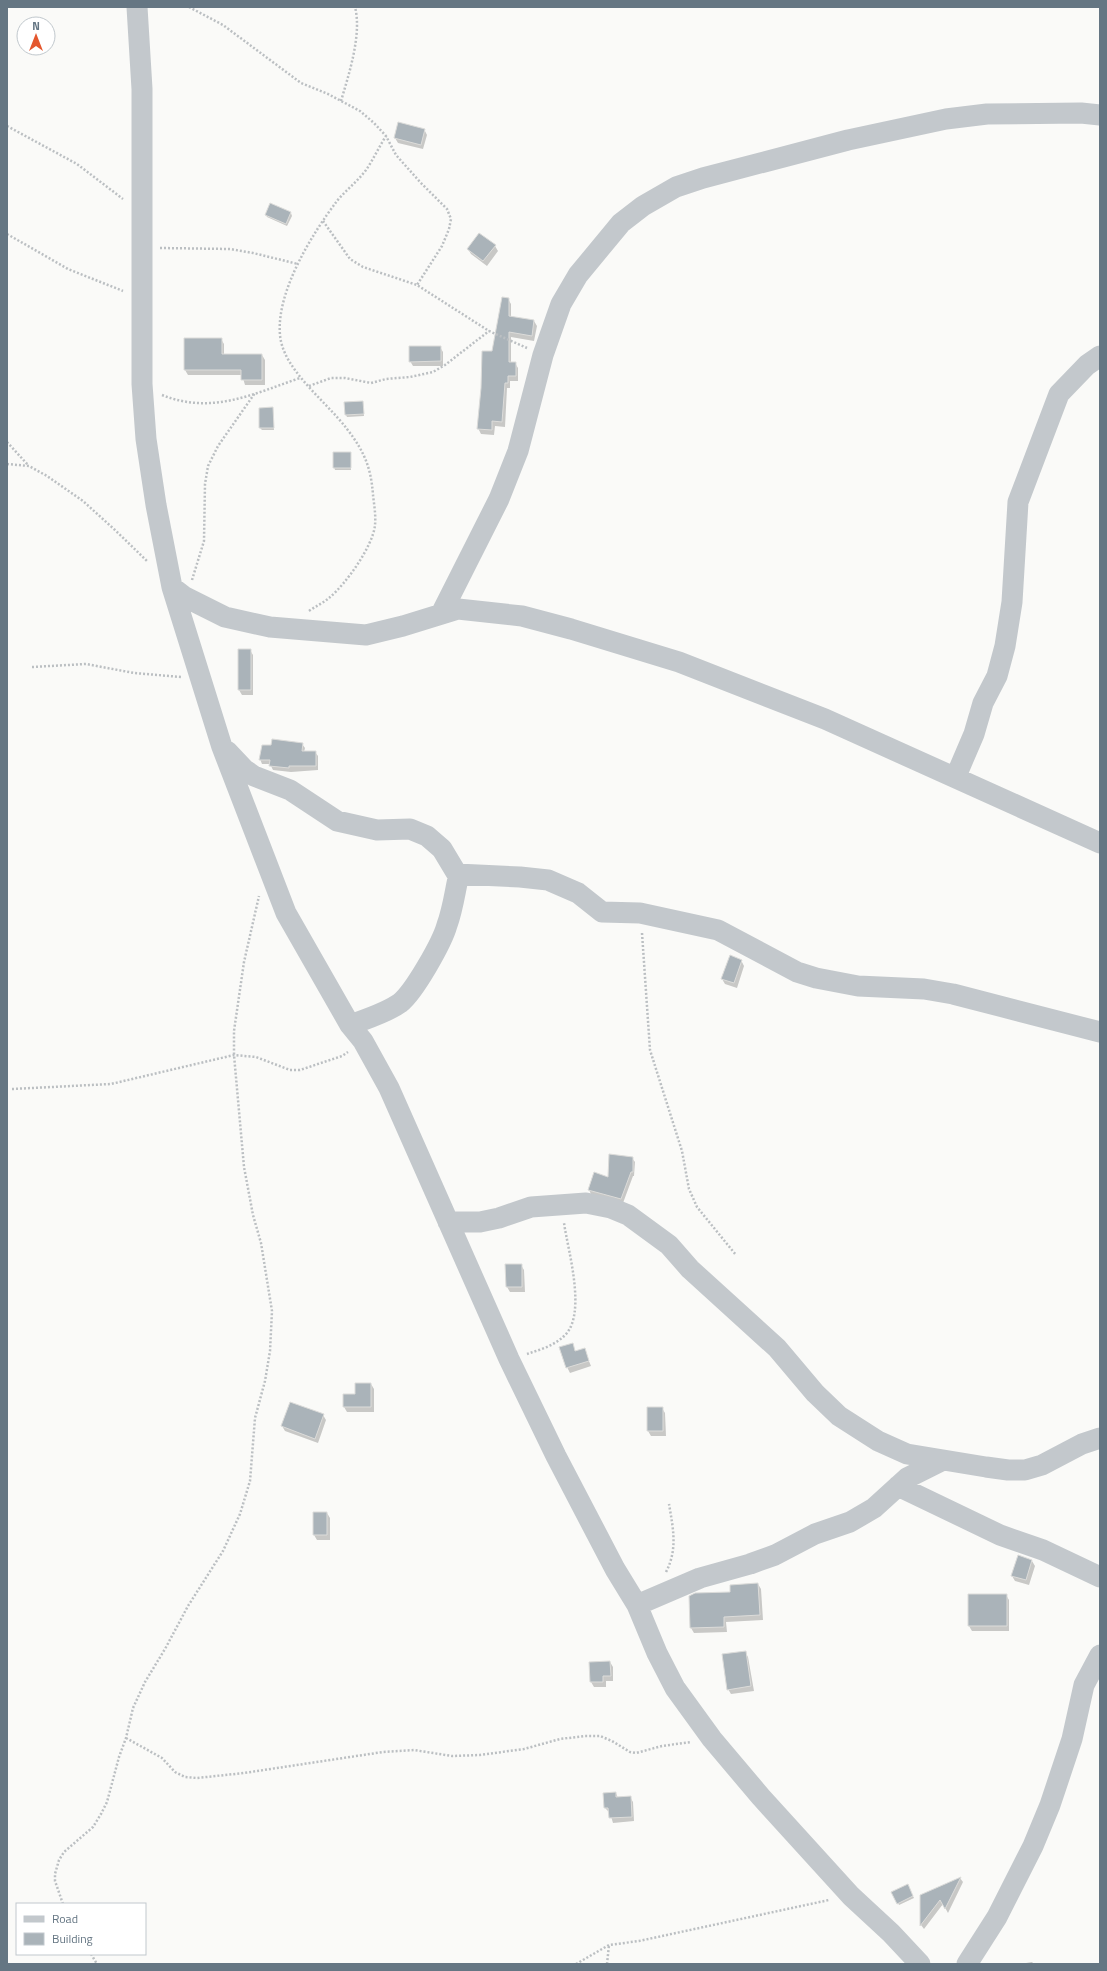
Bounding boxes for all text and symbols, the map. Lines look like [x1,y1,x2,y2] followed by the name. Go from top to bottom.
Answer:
[16,16,56,56] north arrow
[32,18,40,34] text: N
[16,1903,146,1955] legend
[52,1909,78,1928] text: Road
[52,1929,93,1948] text: Building

